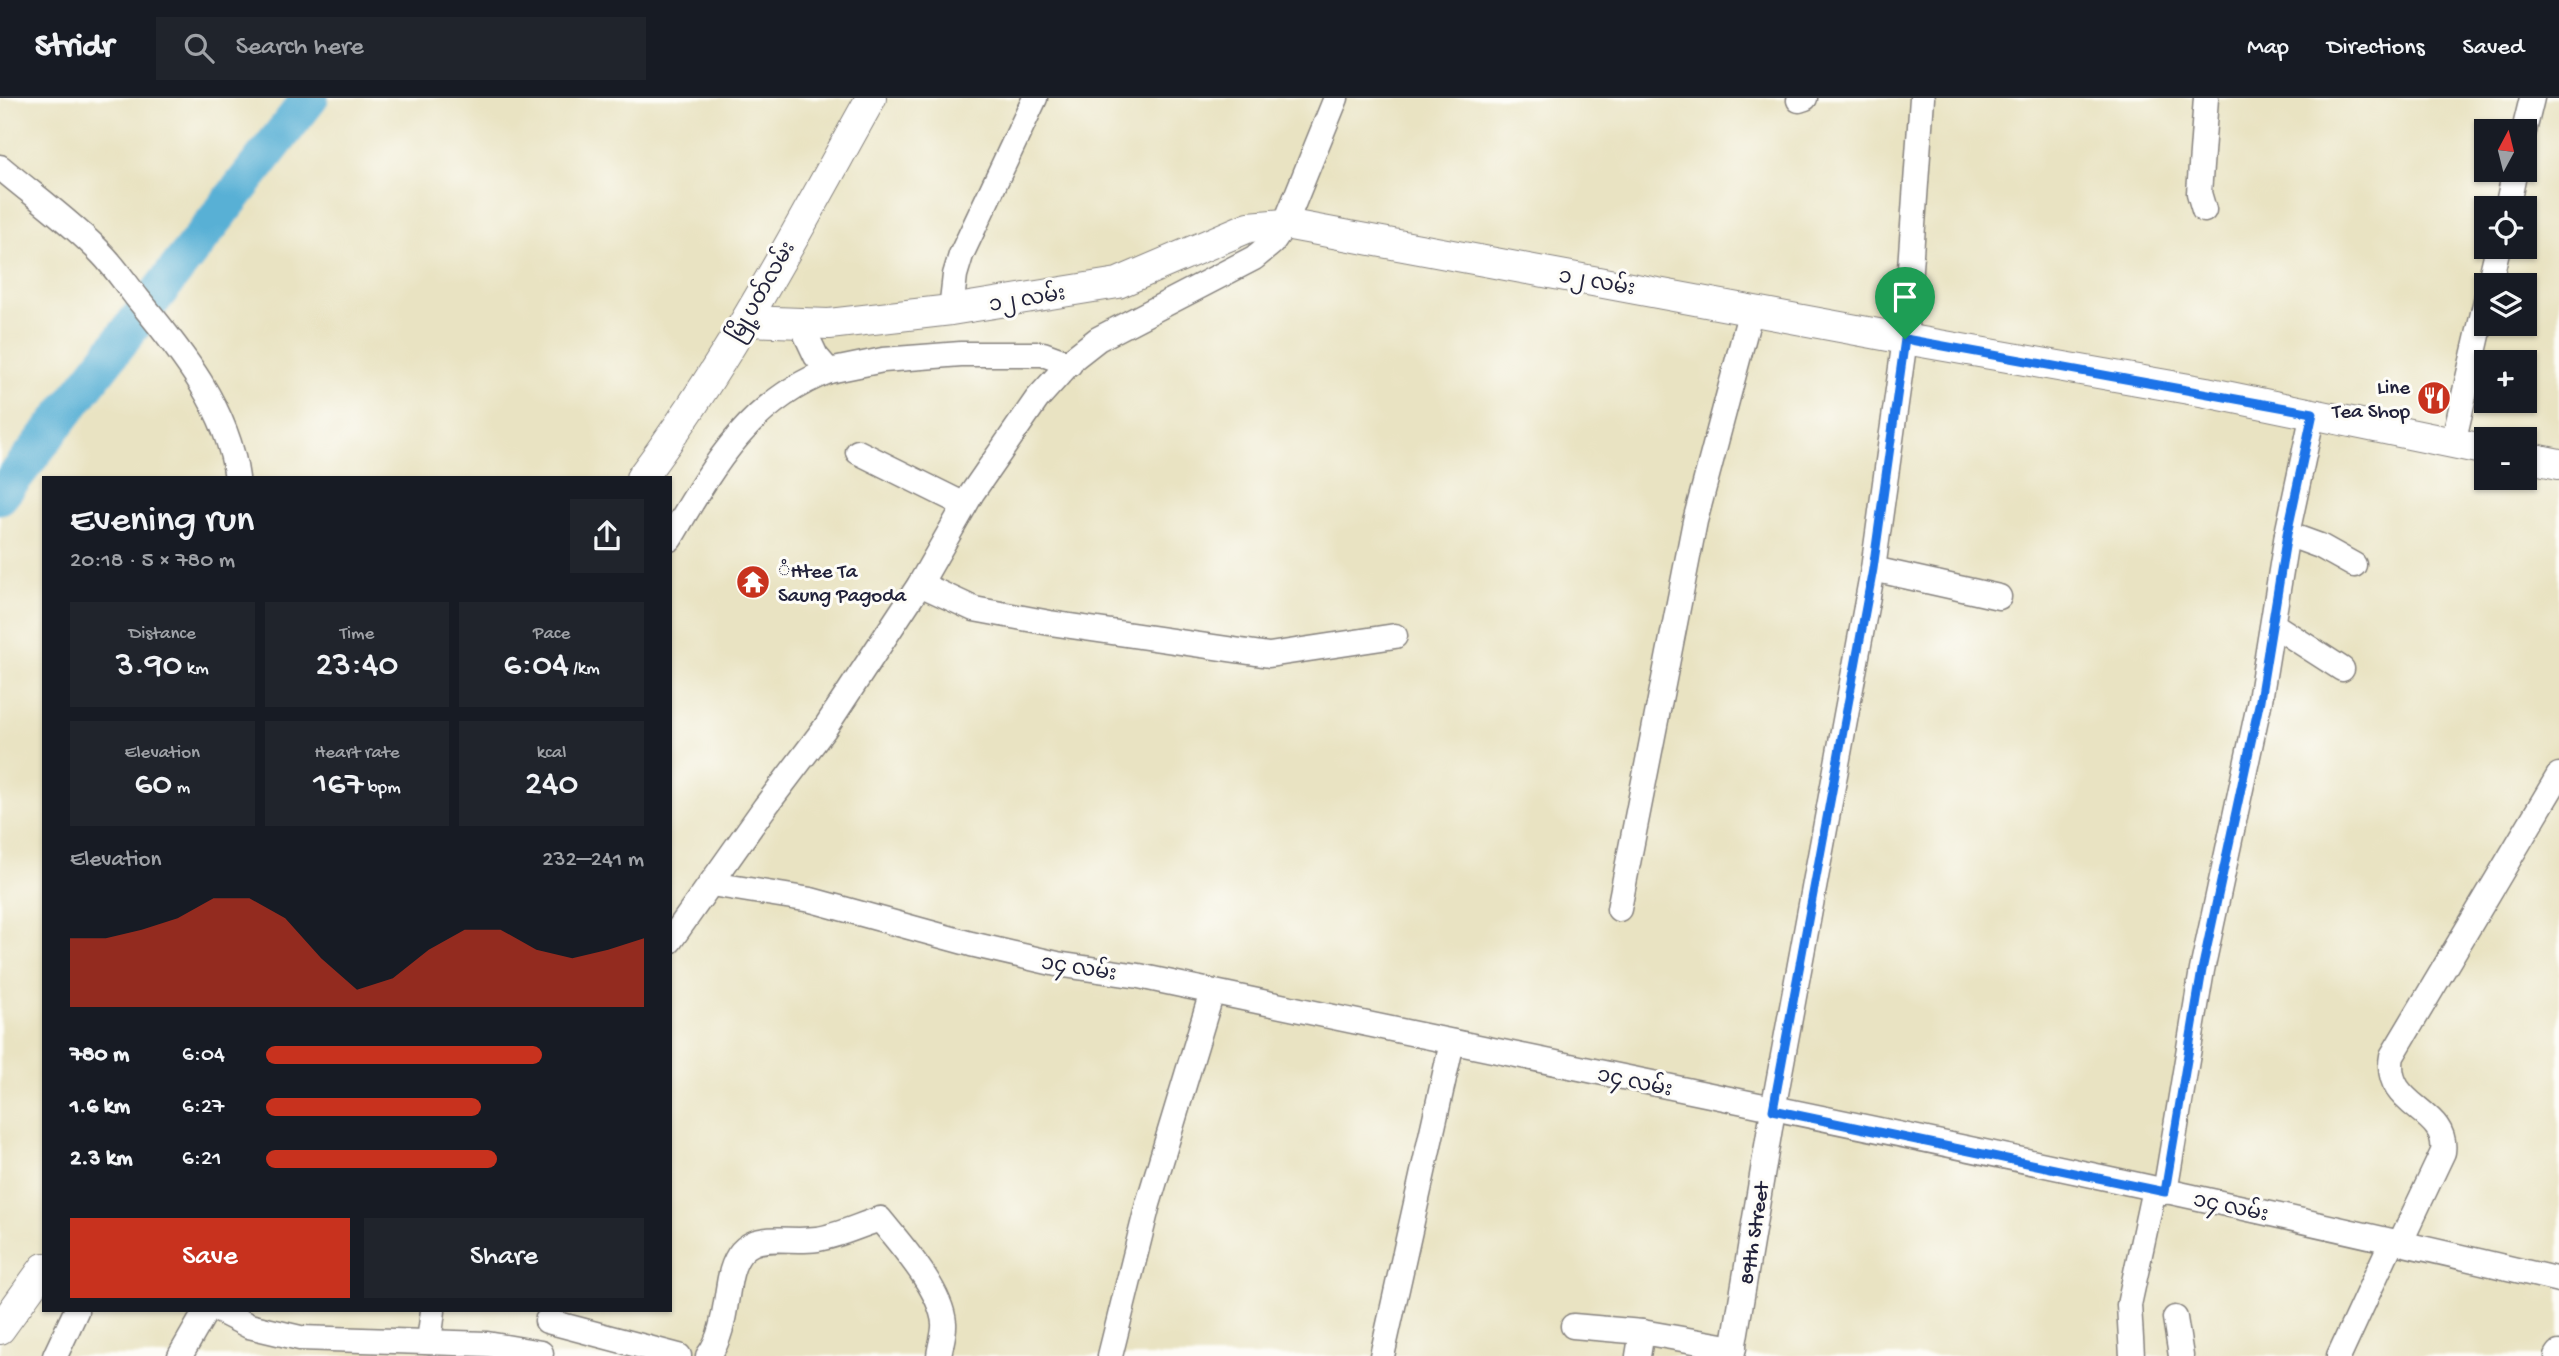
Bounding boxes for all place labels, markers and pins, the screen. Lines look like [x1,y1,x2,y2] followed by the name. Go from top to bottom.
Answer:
[1875,267,1935,339] pin
[2331,377,2411,426] place label: Line Tea Shop
[2415,379,2453,417] restaurant icon: Line Tea Shop
[778,559,908,610] place label: ံHtee Ta Saung Pagoda
[734,563,772,601] temple icon: ံHtee Ta Saung Pagoda

